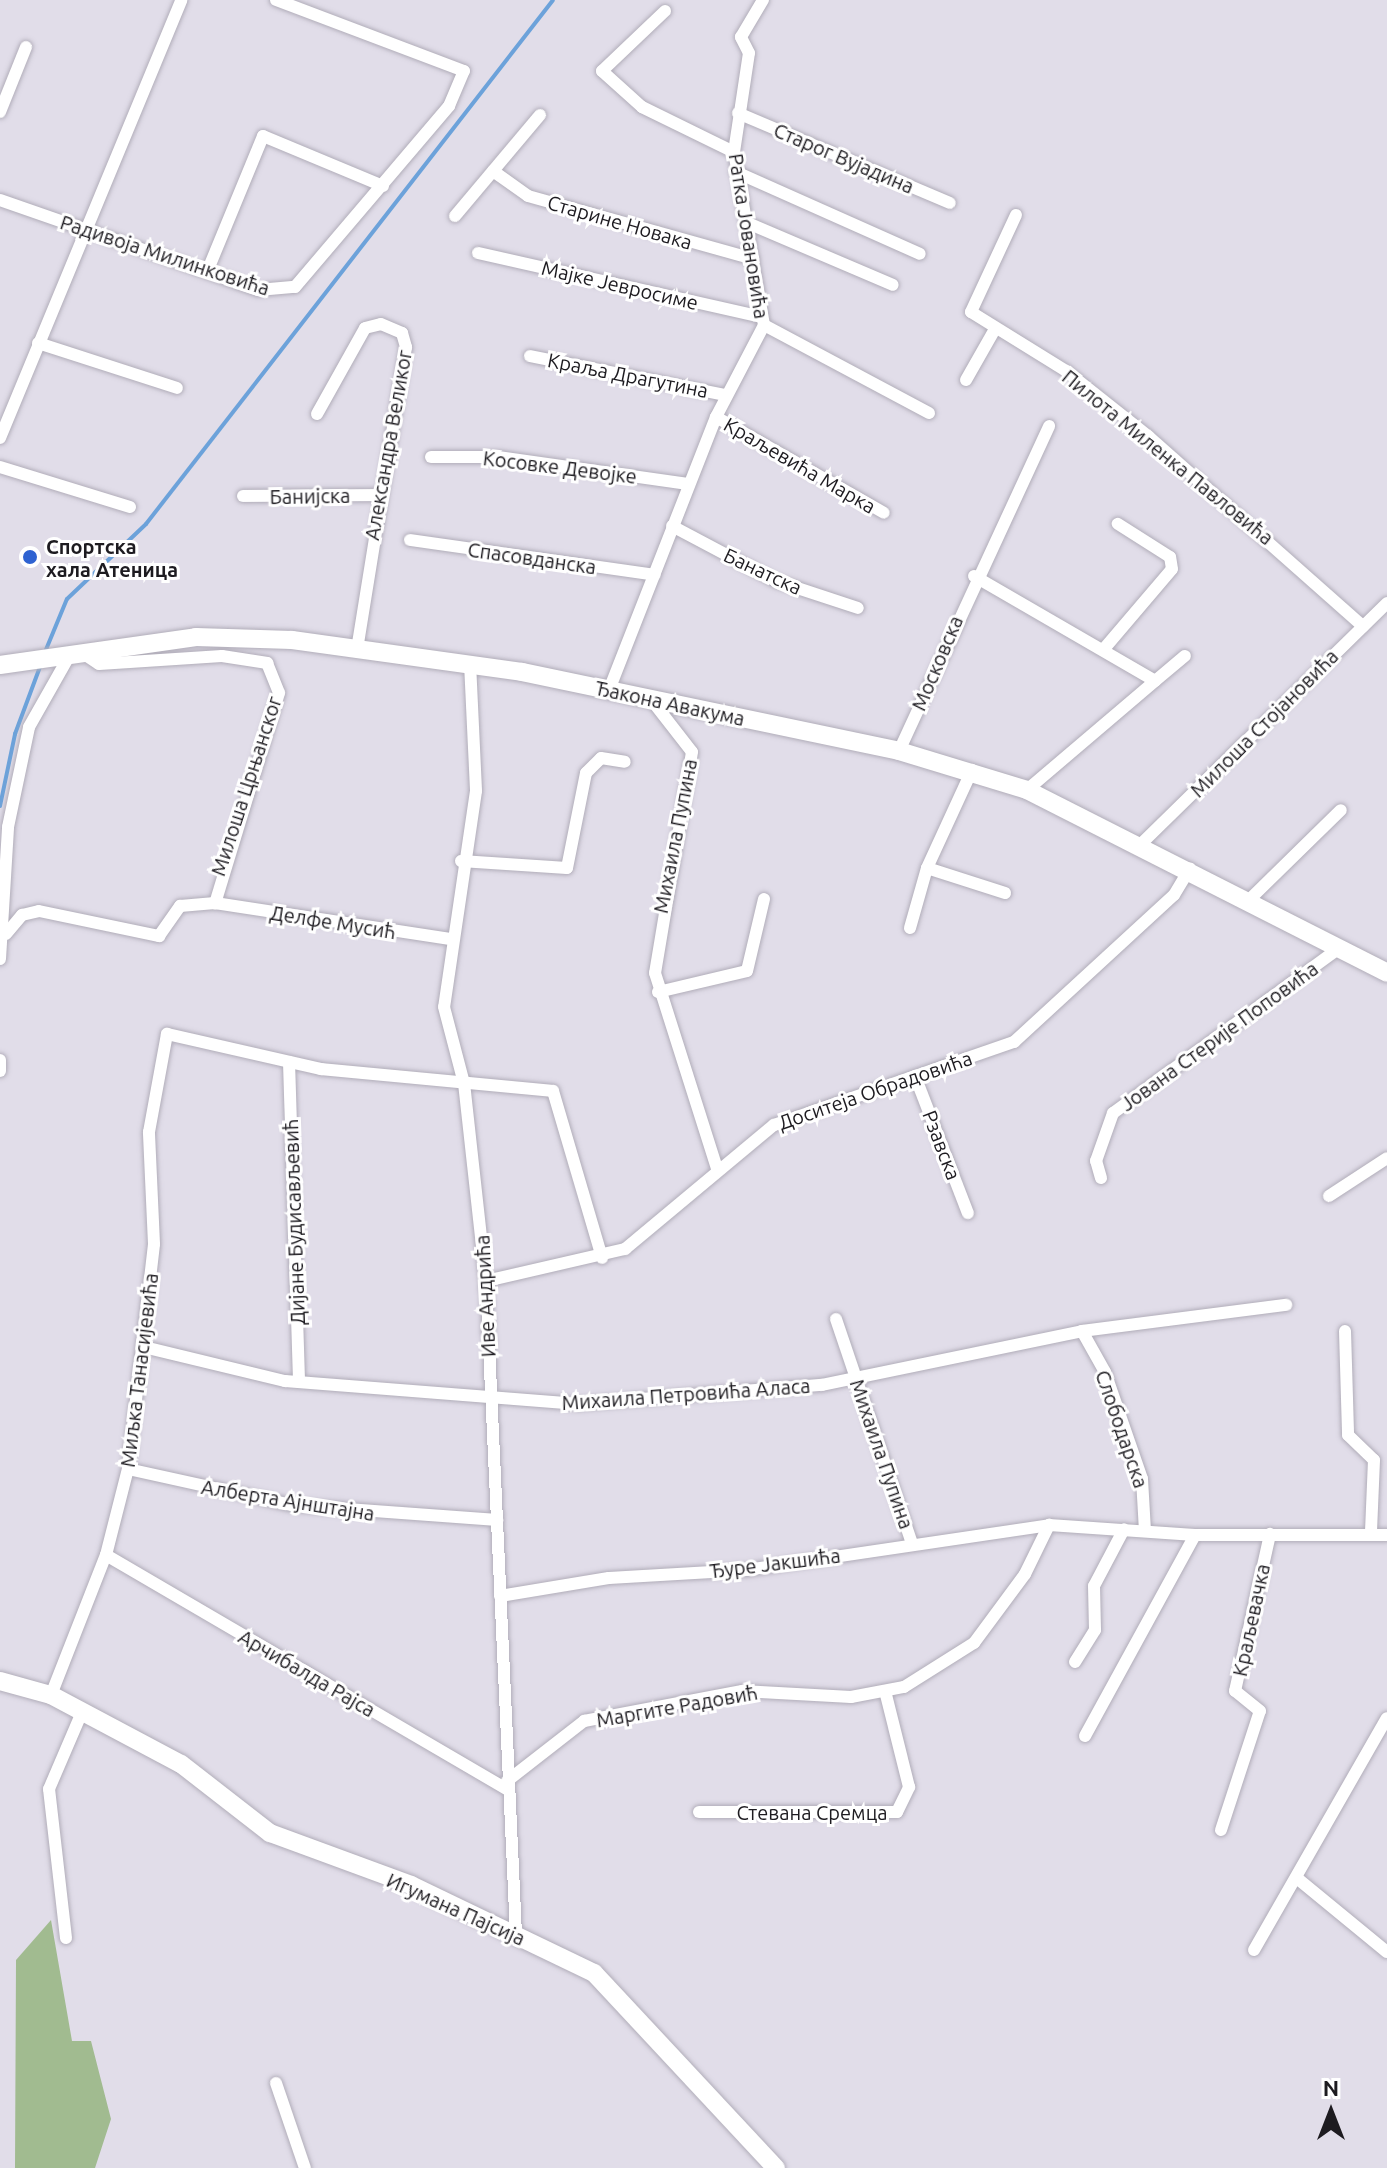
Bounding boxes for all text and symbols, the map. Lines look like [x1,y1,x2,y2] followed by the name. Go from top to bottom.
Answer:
[770,118,918,198] street label: Старог Вујадина
[724,152,774,320] street label: Ратка Јовановића
[545,190,695,254] street label: Старине Новака
[57,210,273,300] street label: Радивоја Милинковића
[539,255,701,315] street label: Мајке Јевросиме
[359,348,417,542] street label: Александра Великог
[546,348,710,402] street label: Краља Драгутина
[1058,364,1278,550] street label: Пилота Миленка Павловића
[720,412,880,518] street label: Краљевића Марка
[482,446,638,488] street label: Косовке Девојке
[269,483,351,509] street label: Банијска
[46,534,178,581] place label: Спортска хала Атеница
[466,537,598,579] street label: Спасовданска
[720,543,806,599] street label: Банатска
[21,548,39,566] marker: Спортска хала Атеница
[906,612,968,714] street label: Московска
[1185,644,1343,802] street label: Милоша Стојановића
[593,675,747,731] street label: Ђакона Авакума
[206,693,286,879] street label: Милоша Црњанског
[648,757,702,915] street label: Михаила Пупина
[268,900,398,944] street label: Делфе Мусић
[1115,956,1323,1116] street label: Јована Стерије Поповића
[775,1046,975,1134] street label: Доситеја Обрадовића
[918,1107,966,1183] street label: Рзавска
[278,1118,310,1326] street label: Дијане Будисављевић
[470,1234,500,1358] street label: Иве Андрића
[115,1271,163,1469] street label: Миљка Танасијевића
[1091,1367,1153,1491] street label: Слободарска
[561,1373,811,1415] street label: Михаила Петровића Аласа
[845,1376,919,1532] street label: Михаила Пупина
[200,1474,376,1526] street label: Алберта Ајнштајна
[708,1543,842,1583] street label: Ђуре Јакшића
[1227,1561,1275,1679] street label: Краљевачка
[234,1624,380,1722] street label: Арчибалда Рајса
[594,1680,760,1732] street label: Маргите Радовић
[736,1800,888,1824] street label: Стевана Сремца
[383,1868,529,1950] street label: Игумана Пајсија
[1291,2072,1371,2152] north arrow
[1323,2075,1339,2100] text: N

